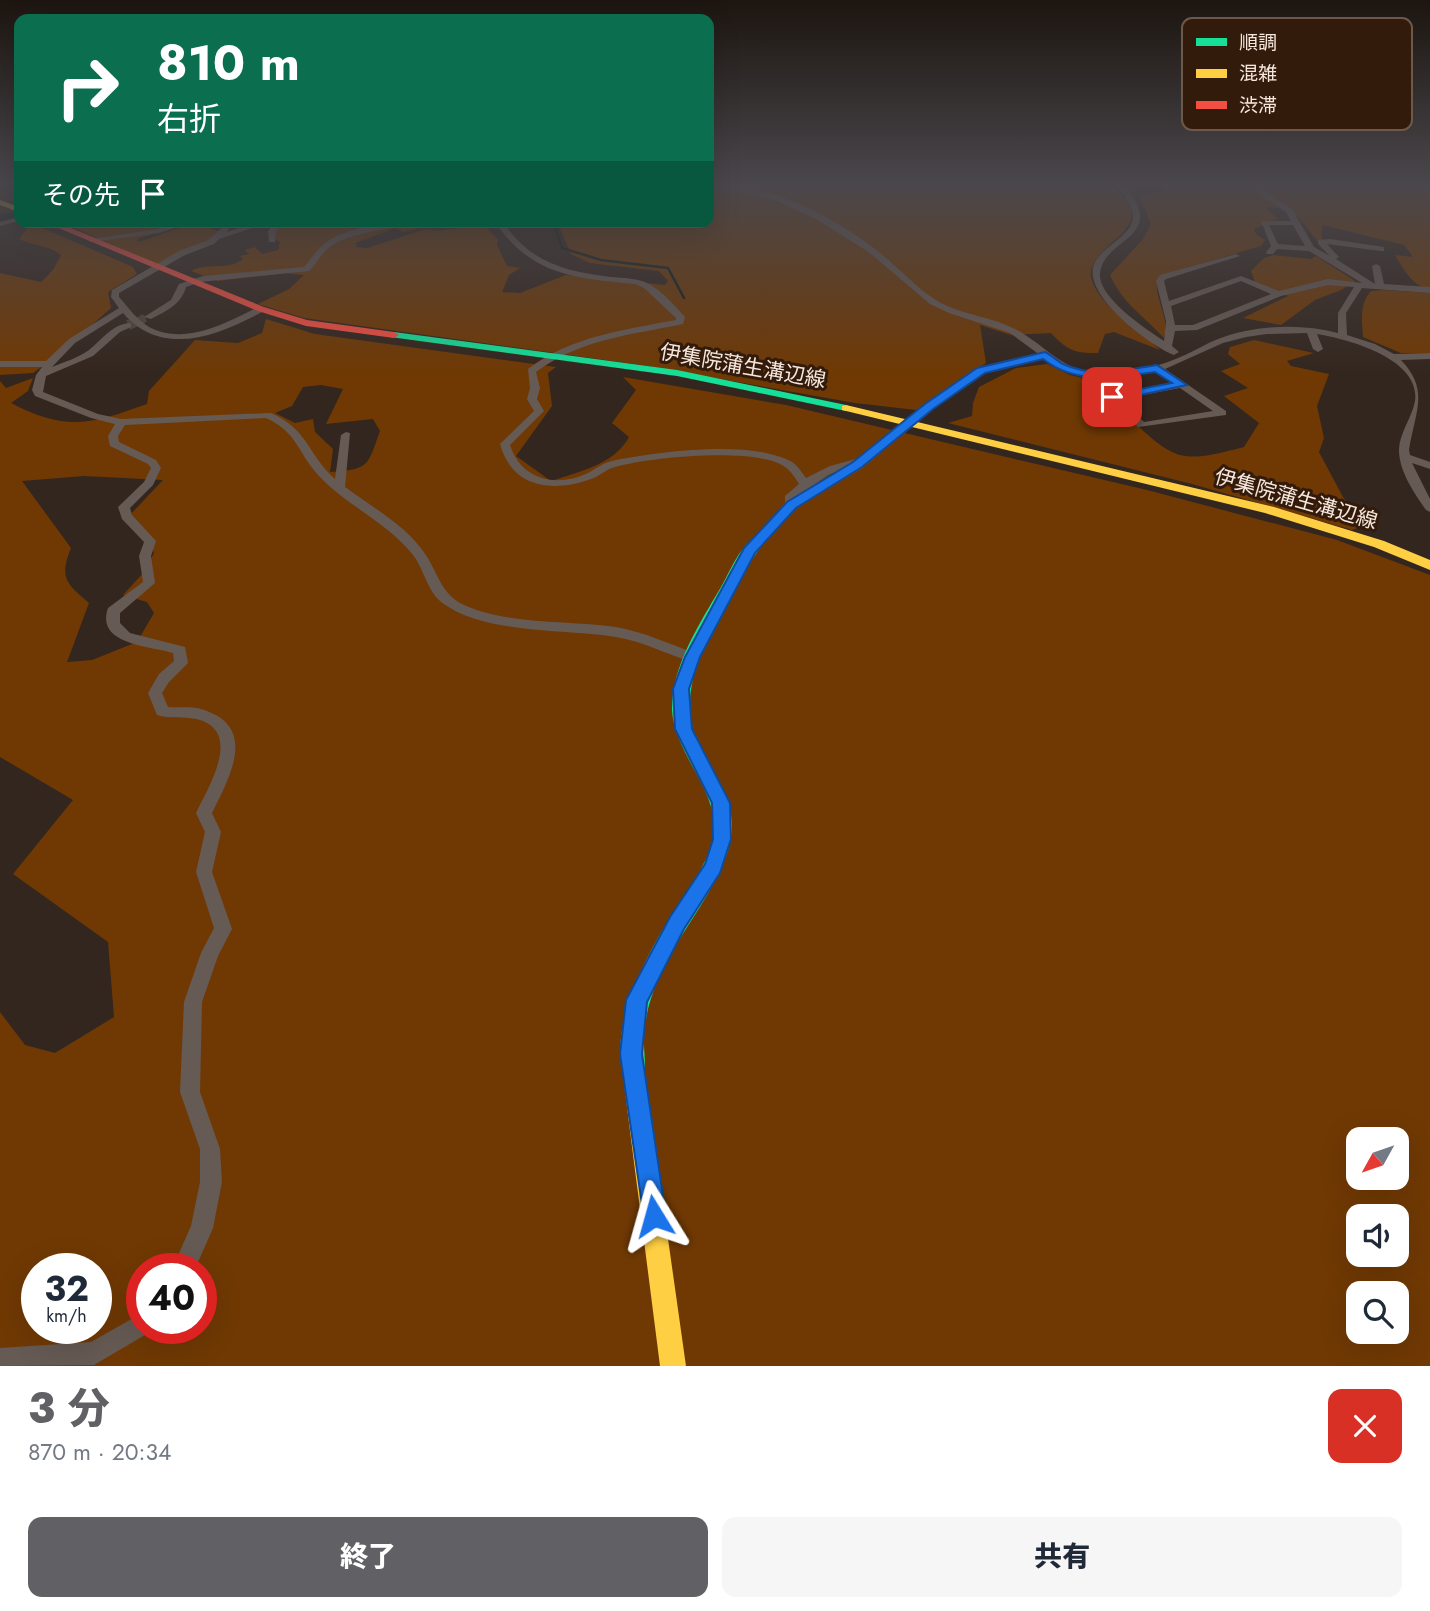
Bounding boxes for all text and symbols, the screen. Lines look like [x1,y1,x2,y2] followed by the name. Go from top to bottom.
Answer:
[1182,18,1412,130] legend
[157,28,300,98] text: 810 m
[1239,29,1277,56] text: 順調
[42,42,133,133] icon: right
[1239,60,1277,87] text: 混雑
[1239,92,1277,119] text: 渋滞
[157,96,221,142] text: 右折
[134,175,172,213] icon: arrive
[42,176,120,214] text: その先
[658,337,828,395] street label: 伊集院蒲生溝辺線
[1082,367,1142,427] pin
[1093,378,1131,416] icon: arrive
[1211,461,1381,537] street label: 伊集院蒲生溝辺線
[1346,1127,1409,1190] north arrow
[1346,1127,1409,1344] map controls
[617,1179,691,1253] position arrow
[1346,1204,1409,1267] button: sound
[126,1253,217,1344] speed limit sign: 40
[44,1264,89,1314] text: 32
[1346,1281,1409,1344] button: search
[46,1303,87,1329] text: km/h
[28,1378,110,1439] text: 3 分
[1328,1389,1402,1463] button: close
[28,1435,171,1469] text: 870 m · 20:34
[28,1517,708,1597] button: 終了
[722,1517,1402,1597] button: 共有

